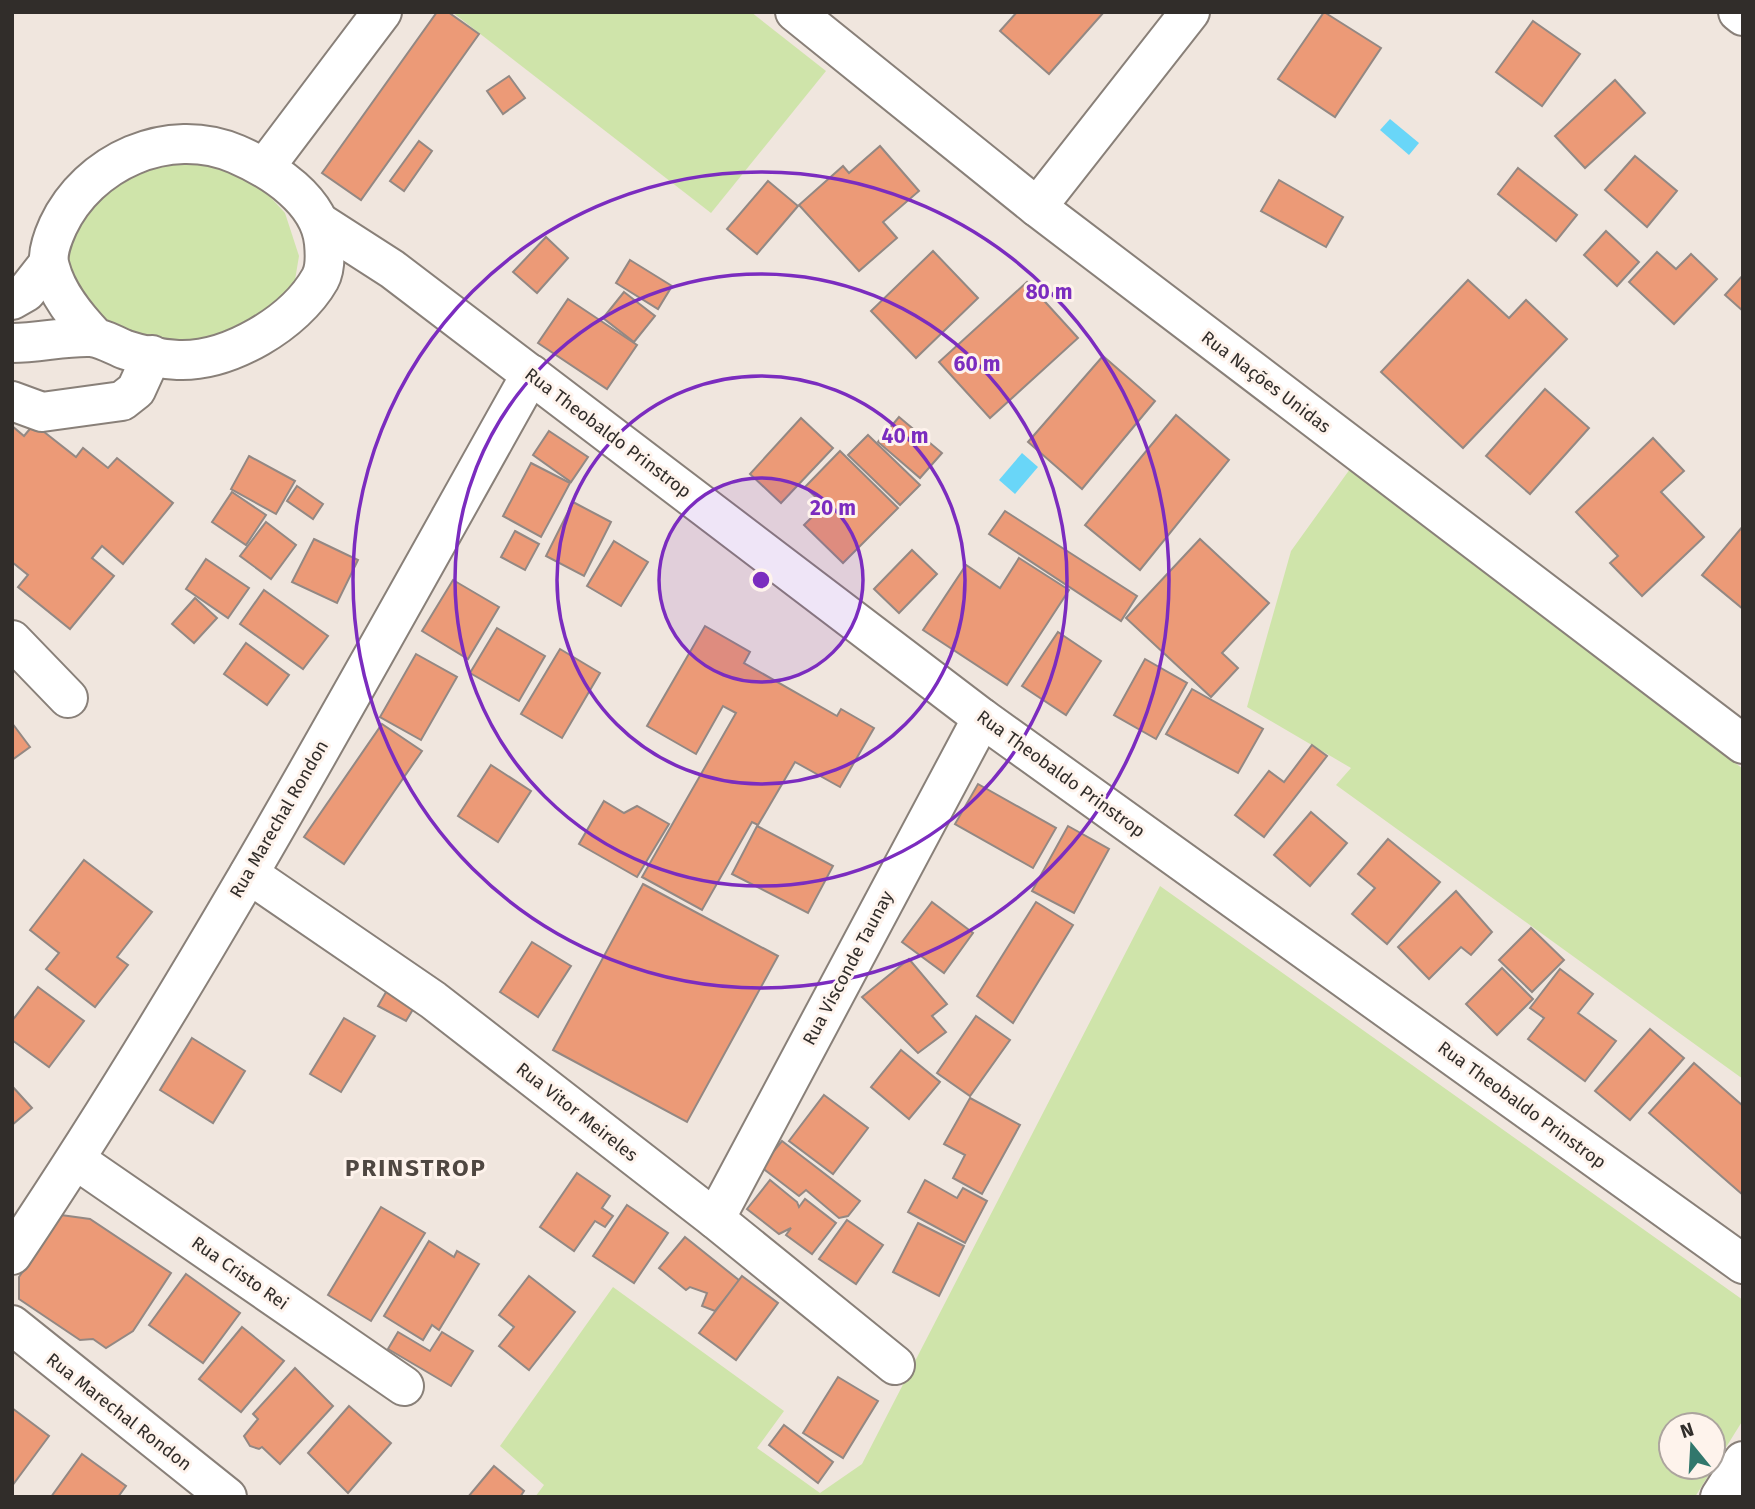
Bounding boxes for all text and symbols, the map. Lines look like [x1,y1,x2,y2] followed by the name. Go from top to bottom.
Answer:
[1025,279,1073,305] text: 80 m
[1197,326,1335,438] street label: Rua Nações Unidas
[954,351,1000,377] text: 60 m
[520,363,696,503] street label: Rua Theobaldo Prinstrop
[882,423,928,449] text: 40 m
[810,495,856,521] text: 20 m
[749,568,773,592] centre of rings
[973,706,1149,842] street label: Rua Theobaldo Prinstrop
[225,736,333,902] street label: Rua Marechal Rondon
[798,887,898,1049] street label: Rua Visconde Taunay
[1434,1037,1610,1173] street label: Rua Theobaldo Prinstrop
[512,1058,642,1166] street label: Rua Vitor Meireles
[345,1154,487,1182] district label: PRINSTROP
[187,1232,293,1314] street label: Rua Cristo Rei
[42,1348,196,1476] street label: Rua Marechal Rondon
[1657,1411,1727,1481] north arrow
[1677,1417,1696,1443] text: N

